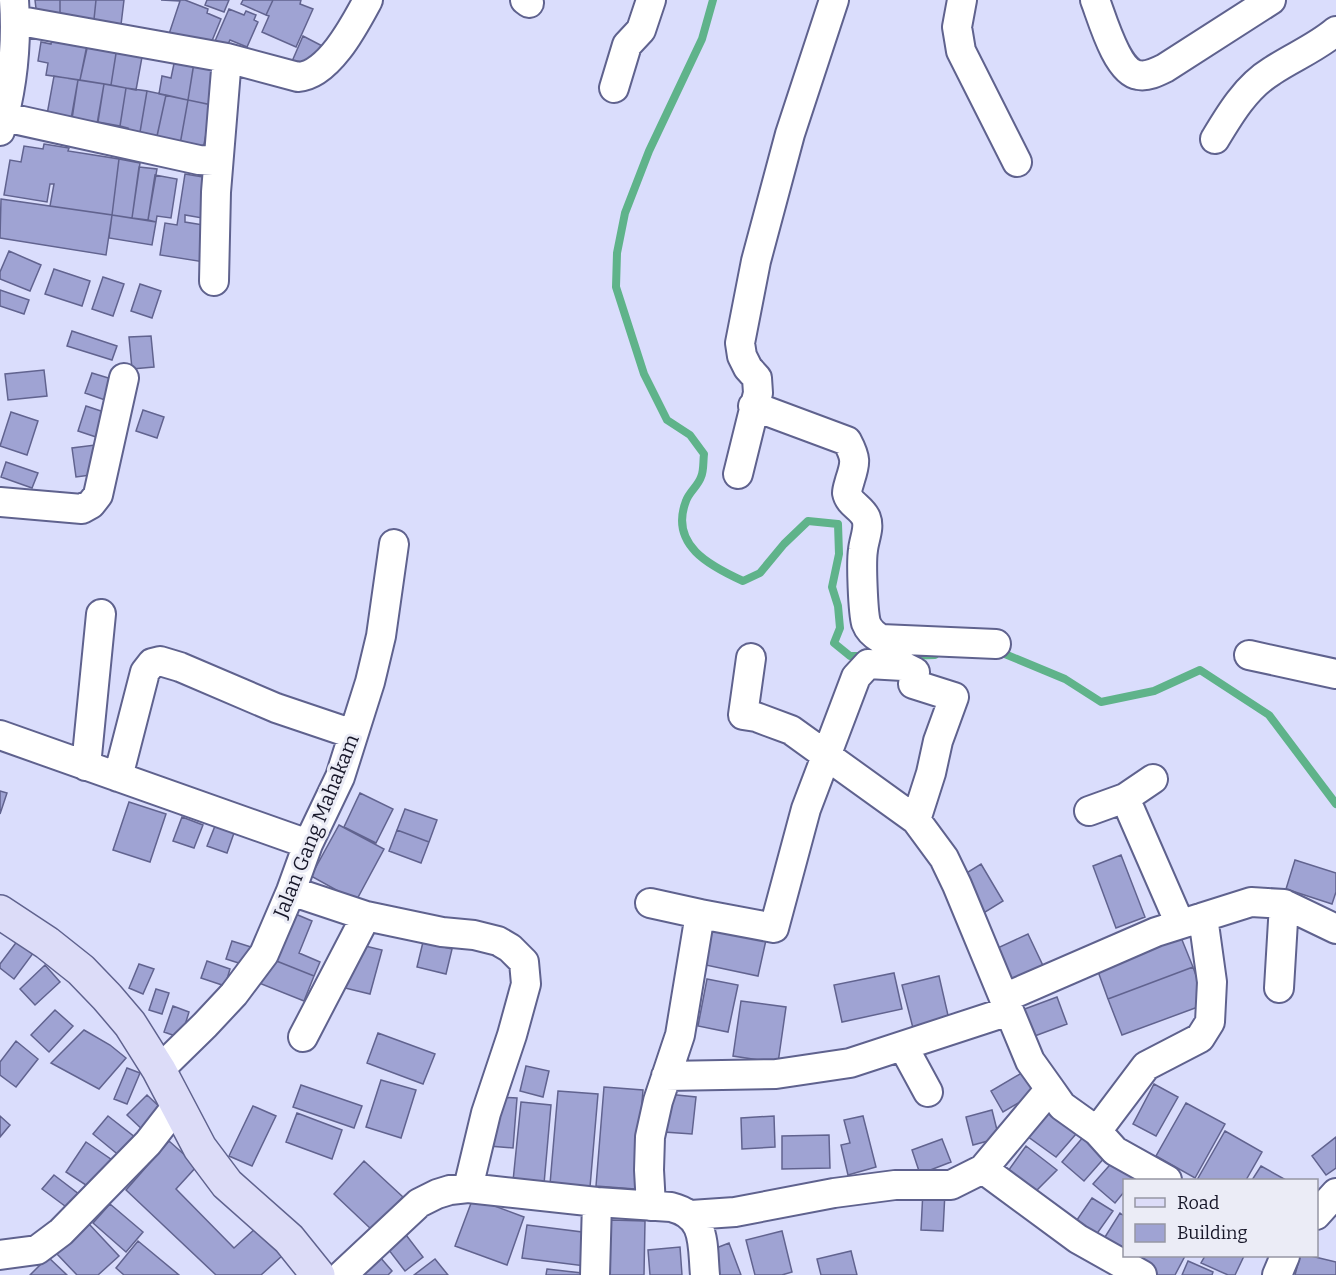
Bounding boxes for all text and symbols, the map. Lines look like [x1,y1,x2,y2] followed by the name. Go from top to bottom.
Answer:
[268,731,364,922] street label: Jalan Gang Mahakam
[1123,1179,1318,1257] legend
[1177,1192,1220,1214] text: Road
[1177,1222,1248,1244] text: Building

